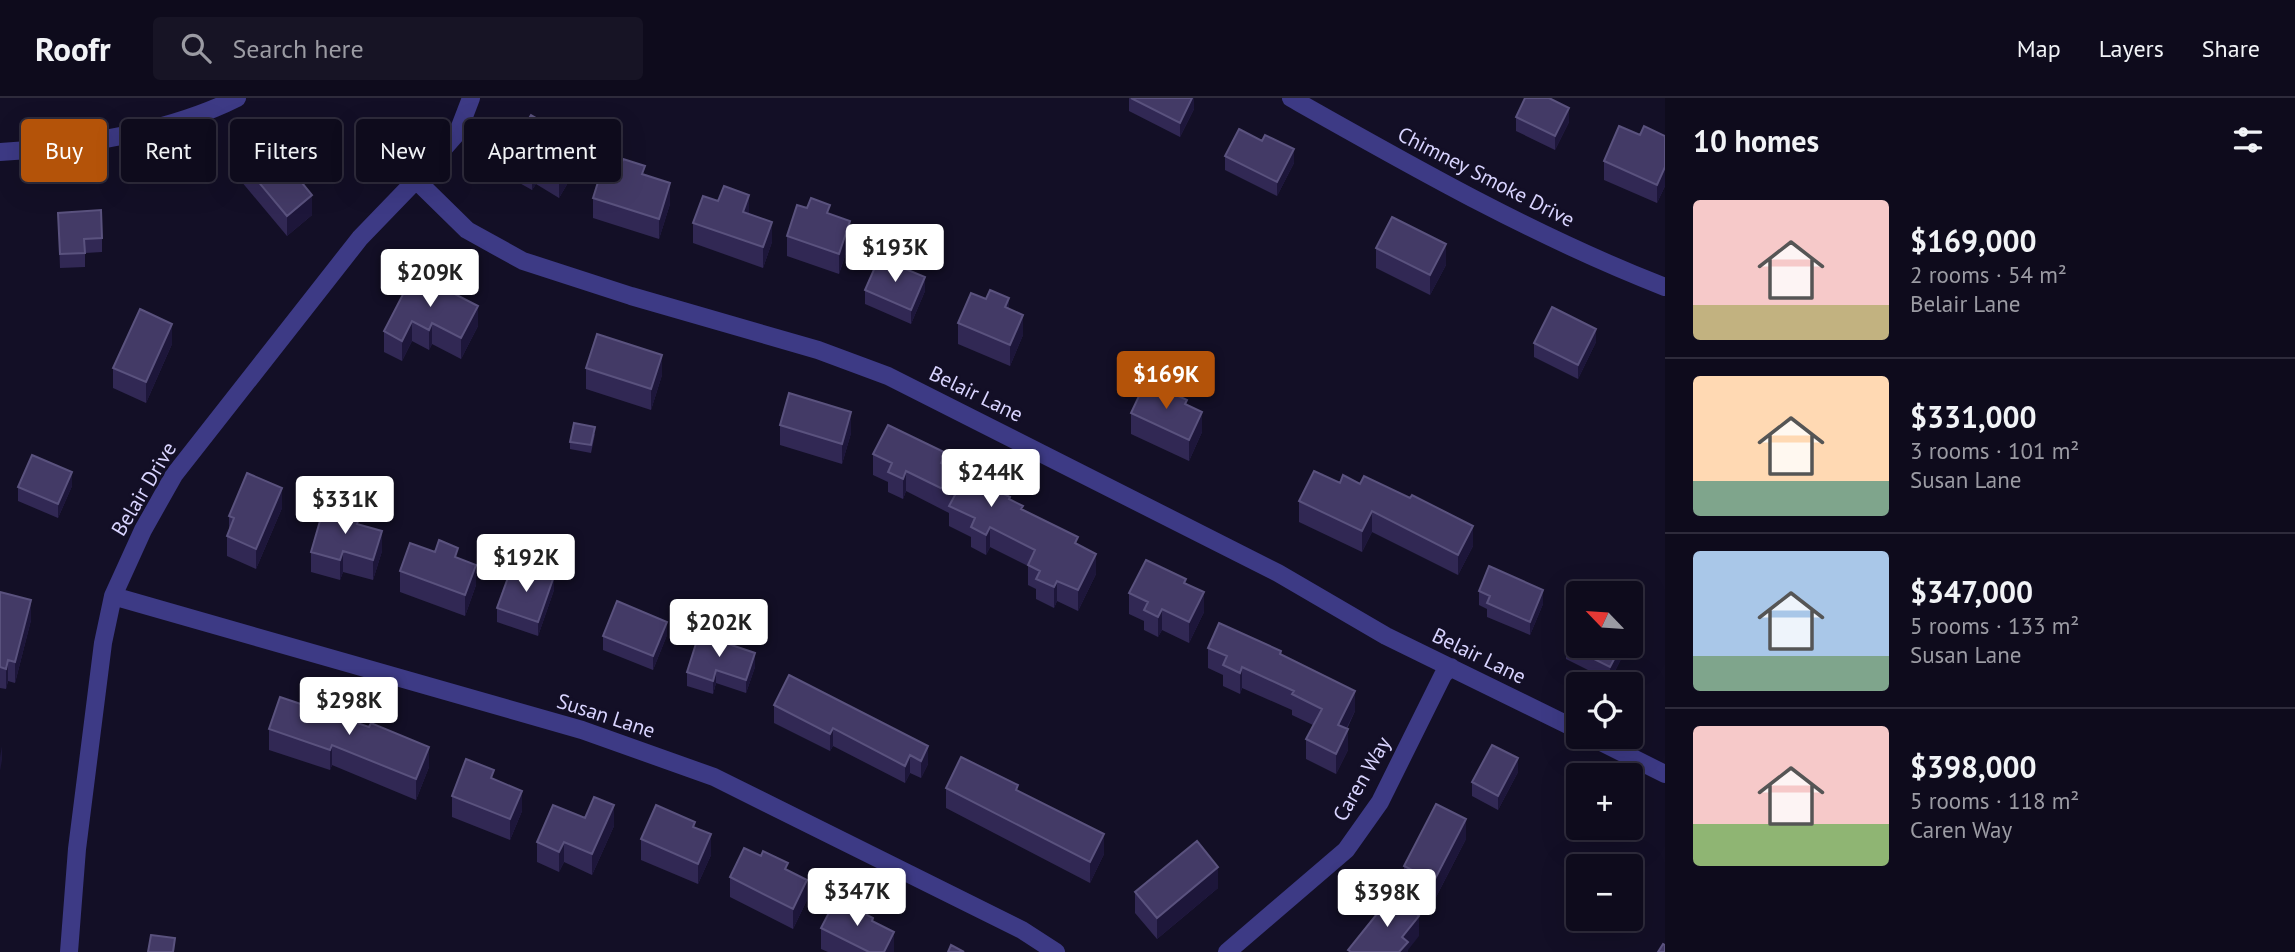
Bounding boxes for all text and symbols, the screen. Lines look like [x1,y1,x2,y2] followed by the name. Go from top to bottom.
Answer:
[153,17,643,80] search box
[35,27,111,70] text: Roofr
[177,29,215,67] icon: search
[233,32,364,65] text: Search here
[2017,33,2061,64] text: Map
[2099,33,2164,64] text: Layers
[2202,33,2260,64] text: Share
[21,119,107,182] chip: Buy
[121,119,216,182] chip: Rent
[230,119,342,182] chip: Filters
[356,119,450,182] chip: New
[464,119,621,182] chip: Apartment
[1393,120,1579,233] street label: Chimney Smoke Drive
[1693,121,1819,160] text: 10 homes
[2229,121,2267,159] icon: filters
[1910,221,2037,260] text: $169,000
[846,225,944,284] pin: $193K
[1749,228,1833,312] icon: home
[862,232,928,261] text: $193K
[381,250,479,309] pin: $209K
[397,257,463,286] text: $209K
[1910,260,2067,289] text: 2 rooms · 54 m²
[1910,289,2020,318] text: Belair Lane
[1117,352,1215,411] pin: $169K
[925,359,1027,428] street label: Belair Lane
[1133,359,1199,388] text: $169K
[1910,397,2037,436] text: $331,000
[1749,404,1833,488] icon: home
[1910,436,2079,465] text: 3 rooms · 101 m²
[105,437,182,541] street label: Belair Drive
[942,450,1040,509] pin: $244K
[958,457,1024,486] text: $244K
[1910,465,2022,494] text: Susan Lane
[296,476,394,536] pin: $331K
[312,484,378,513] text: $331K
[477,534,575,594] pin: $192K
[493,542,559,571] text: $192K
[1910,572,2033,611] text: $347,000
[1749,579,1833,663] icon: home
[1566,581,1643,658] north arrow
[1566,581,1643,931] map controls
[670,600,768,659] pin: $202K
[686,607,752,636] text: $202K
[1910,611,2079,640] text: 5 rooms · 133 m²
[1428,621,1530,690] street label: Belair Lane
[1910,640,2022,669] text: Susan Lane
[1566,672,1643,749] button: locate
[300,678,398,737] pin: $298K
[316,685,382,714] text: $298K
[554,687,659,744] street label: Susan Lane
[1327,731,1397,826] street label: Caren Way
[1910,747,2037,786] text: $398,000
[1749,754,1833,838] icon: home
[1566,763,1643,840] button: +
[1910,786,2079,815] text: 5 rooms · 118 m²
[1910,815,2012,844] text: Caren Way
[1566,854,1643,931] button: −
[808,868,906,928] pin: $347K
[1338,870,1436,929] pin: $398K
[824,876,890,905] text: $347K
[1354,877,1420,906] text: $398K

